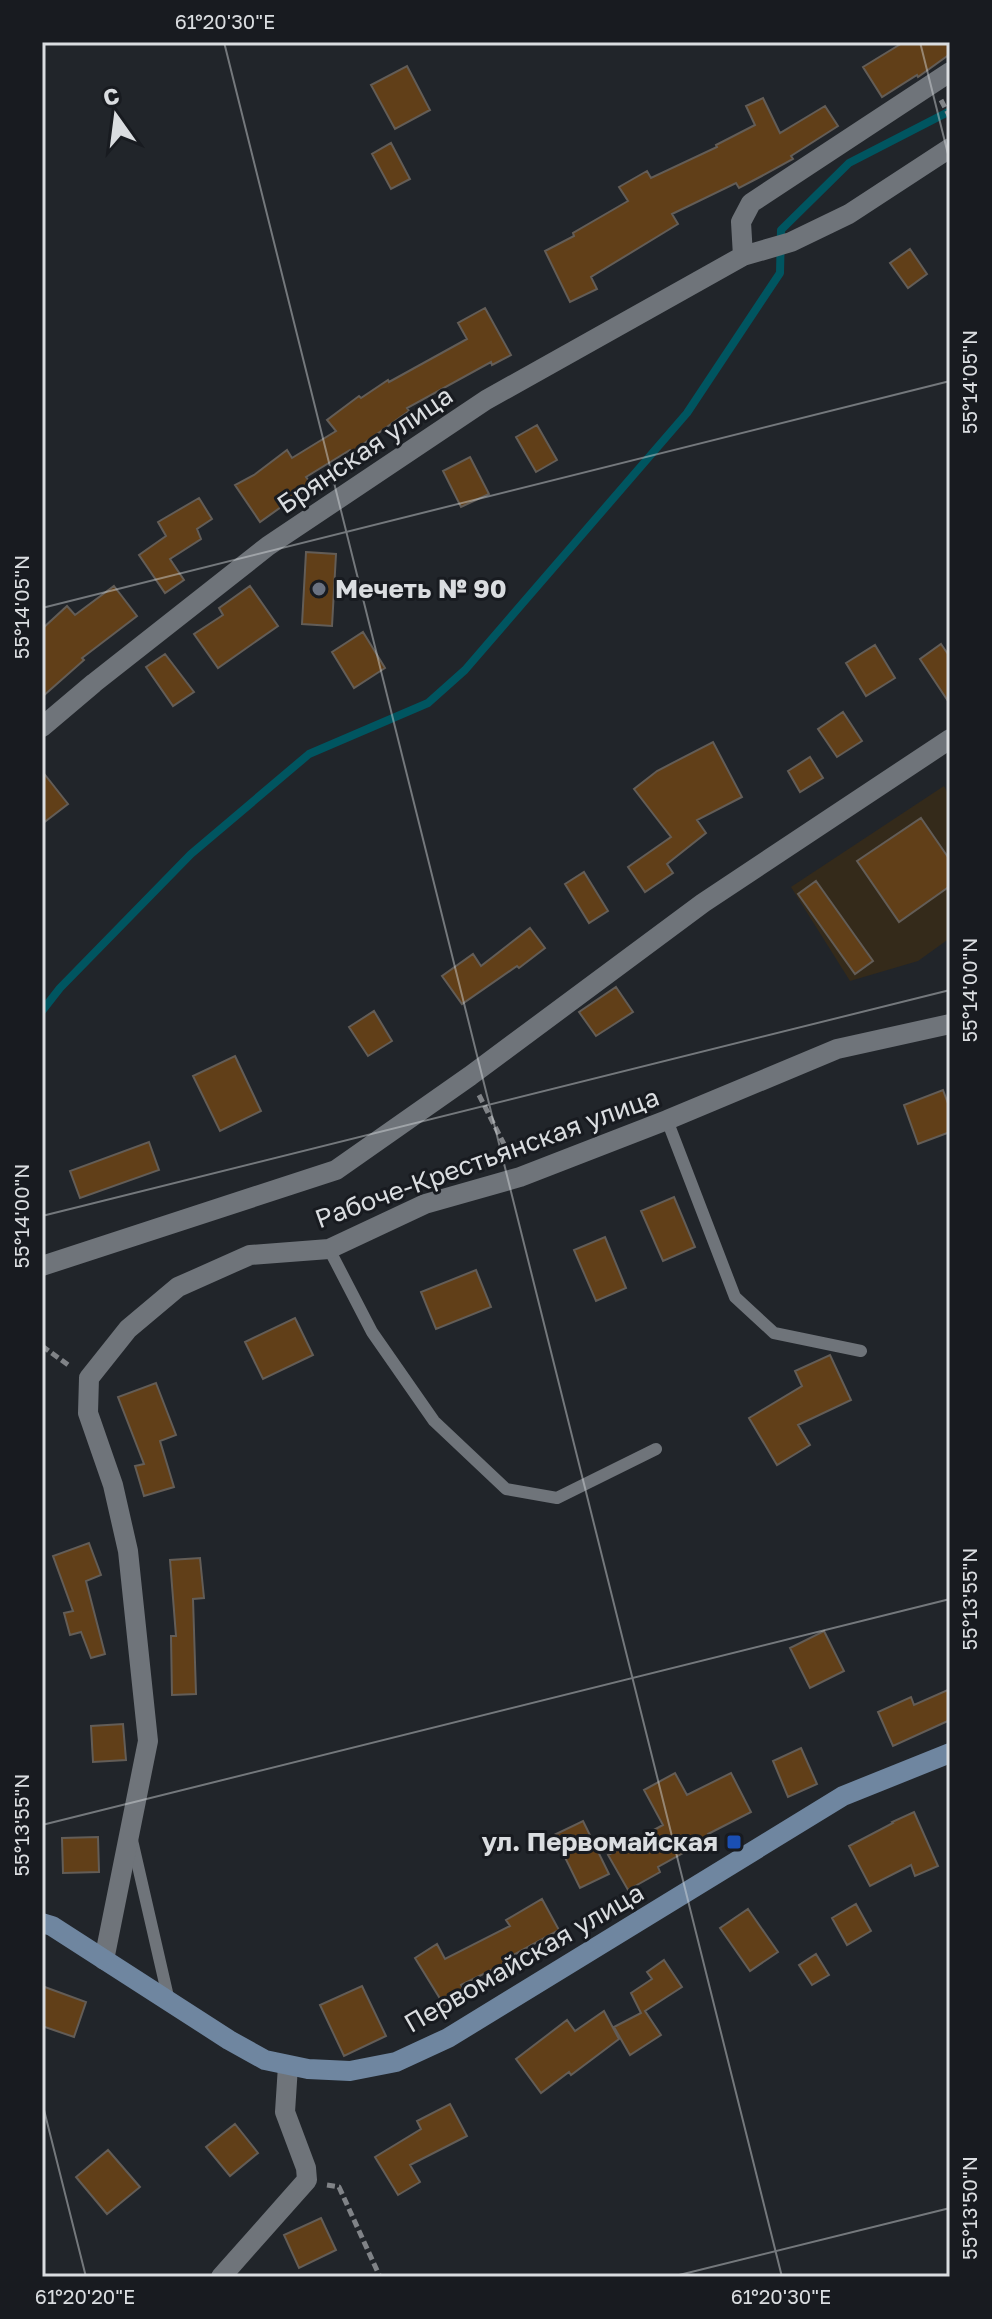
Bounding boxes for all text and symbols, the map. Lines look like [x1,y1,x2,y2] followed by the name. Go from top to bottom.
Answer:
[175,9,275,33] text: 61°20'30"E
[76,76,156,156] north arrow
[100,81,122,111] text: С
[957,330,981,434] text: 55°14'05"N
[271,379,458,520] street label: Брянская улица
[9,555,33,659] text: 55°14'05"N
[335,573,507,604] place label: Мечеть № 90
[310,580,328,598] marker: Мечеть № 90
[957,937,981,1043] text: 55°14'00"N
[311,1081,663,1234] street label: Рабоче-Крестьянская улица
[9,1163,33,1269] text: 55°14'00"N
[957,1548,981,1651] text: 55°13'55"N
[9,1774,33,1877] text: 55°13'55"N
[481,1826,718,1857] place label: ул. Первомайская
[725,1833,743,1851] marker: ул. Первомайская
[399,1876,649,2039] street label: Первомайская улица
[957,2156,981,2260] text: 55°13'50"N
[35,2284,135,2308] text: 61°20'20"E
[731,2284,831,2308] text: 61°20'30"E

